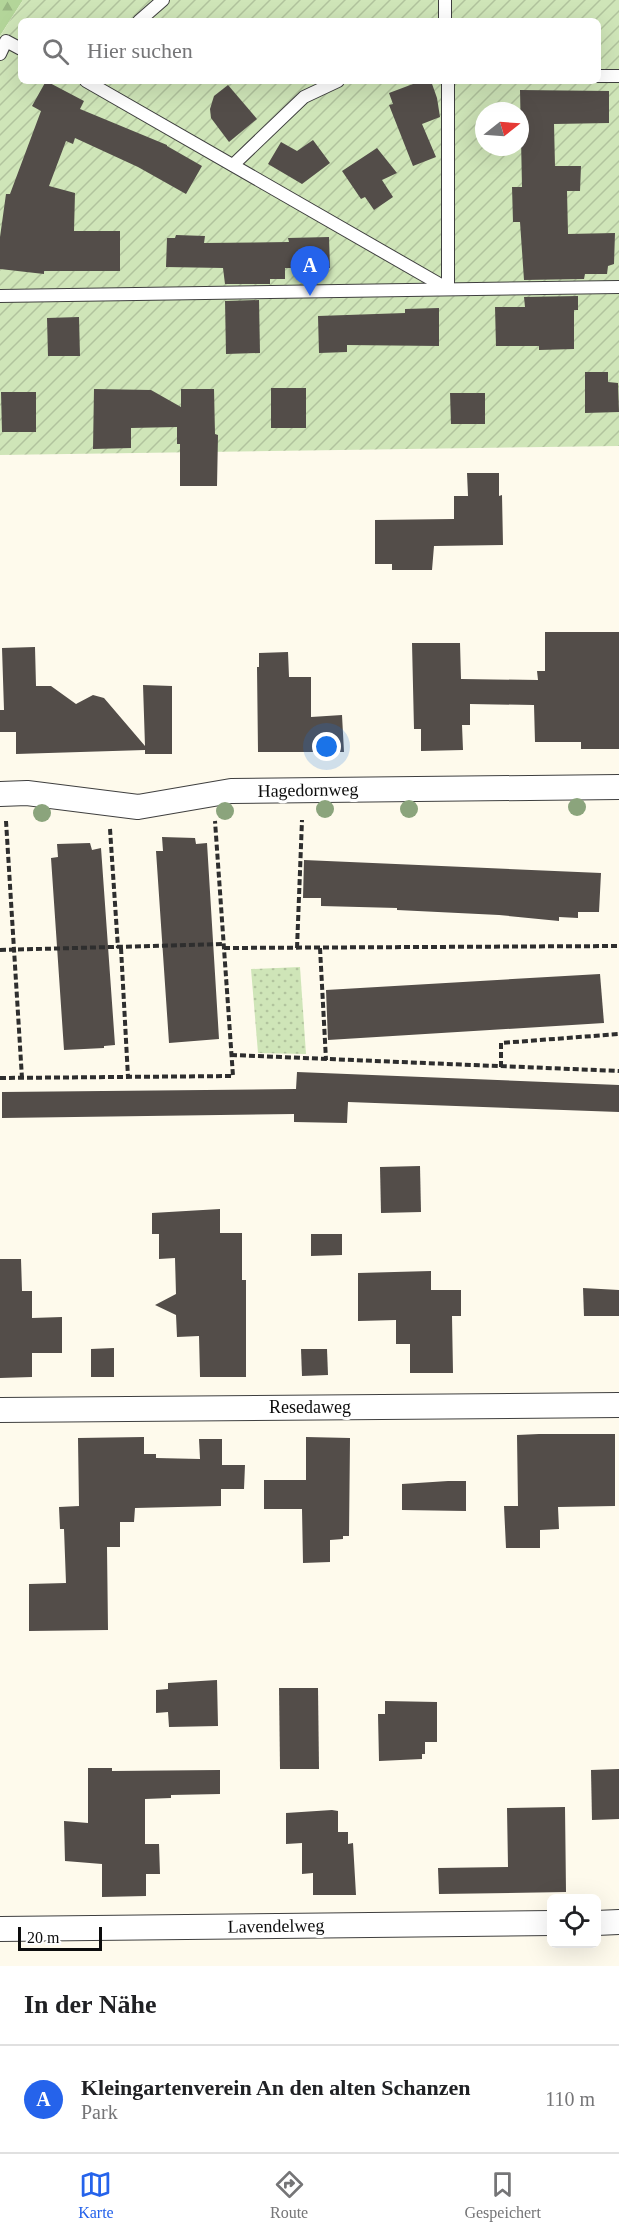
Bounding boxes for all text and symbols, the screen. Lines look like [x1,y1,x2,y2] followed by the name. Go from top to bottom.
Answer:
[18,18,601,84] search box
[39,35,72,68] icon: search
[87,38,193,63] text: Hier suchen
[475,102,529,156] north arrow
[290,246,330,296] pin: A
[312,732,341,761] your location
[257,779,359,801] street label: Hagedornweg
[269,1397,351,1417] street label: Resedaweg
[547,1894,601,1948] map controls
[547,1894,601,1948] button: locate
[227,1915,325,1937] street label: Lavendelweg
[18,1924,102,1952] scale bar
[27,1929,59,1946] text: 20 m
[24,1990,156,2019] text: In der Nähe
[81,2075,471,2100] text: Kleingartenverein An den alten Schanzen
[36,2088,51,2110] text: A
[545,2088,595,2110] text: 110 m
[81,2101,118,2123] text: Park
[78,2168,114,2222] tab: Karte
[270,2168,308,2222] tab: Route
[464,2168,541,2222] tab: Gespeichert

